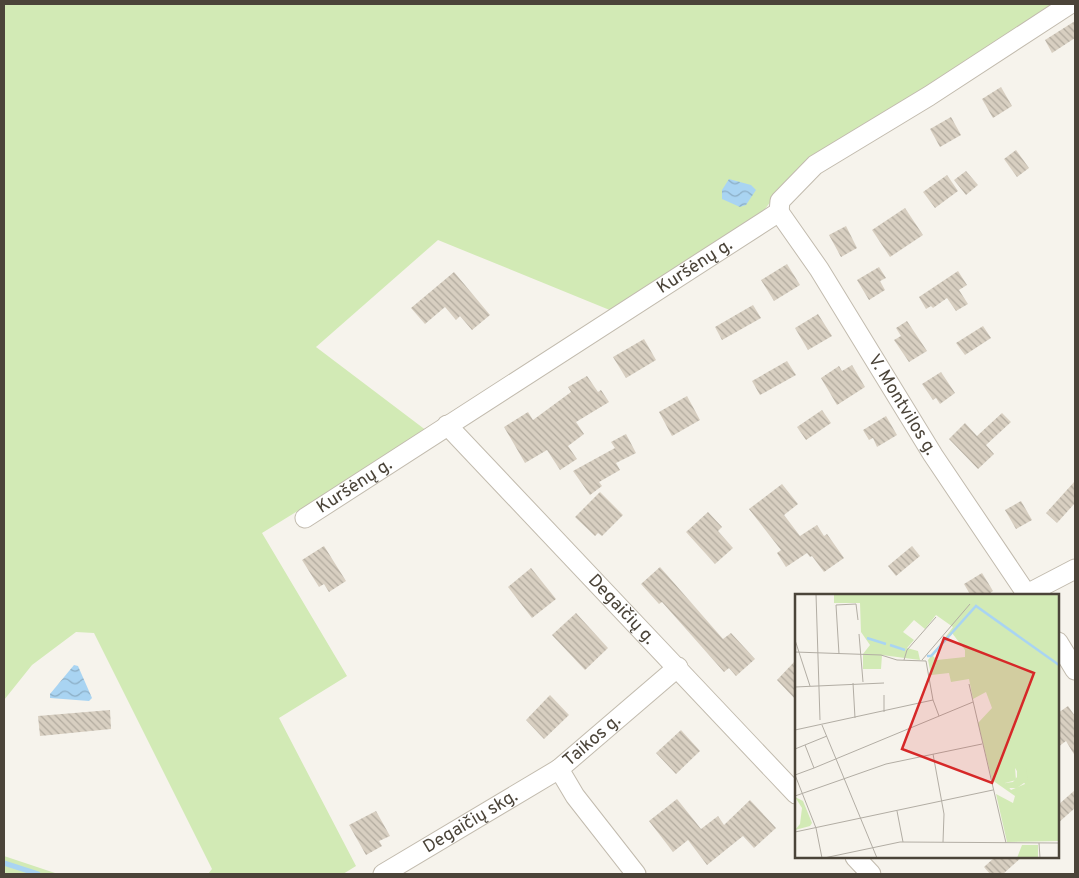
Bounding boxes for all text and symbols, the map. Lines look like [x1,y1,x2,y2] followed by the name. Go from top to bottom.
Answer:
[653,233,737,299] street label: Kuršėnų g.
[863,350,942,460] street label: V. Montvilos g.
[312,453,397,519] street label: Kuršėnų g.
[583,569,660,650] street label: Degaičių g.
[795,594,1059,858] inset map
[558,709,626,772] street label: Taikos g.
[419,785,522,859] street label: Degaičių skg.

